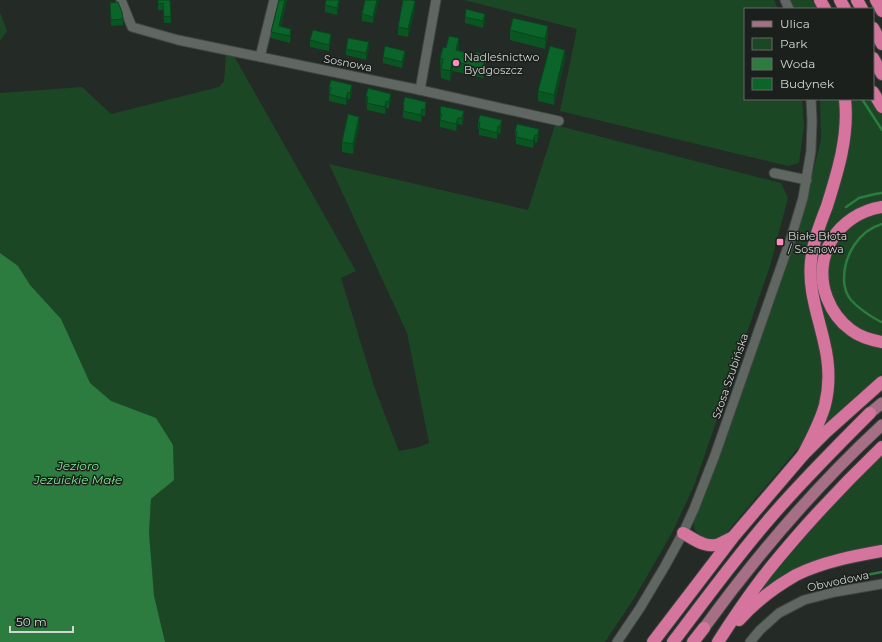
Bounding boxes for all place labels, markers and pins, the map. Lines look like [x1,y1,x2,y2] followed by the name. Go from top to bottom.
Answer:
[464,50,539,77] place label: Nadleśnictwo Bydgoszcz
[451,58,461,68] marker: Nadleśnictwo Bydgoszcz
[787,229,847,256] place label: Białe Błota / Sosnowa
[775,237,785,247] marker: Białe Błota / Sosnowa

